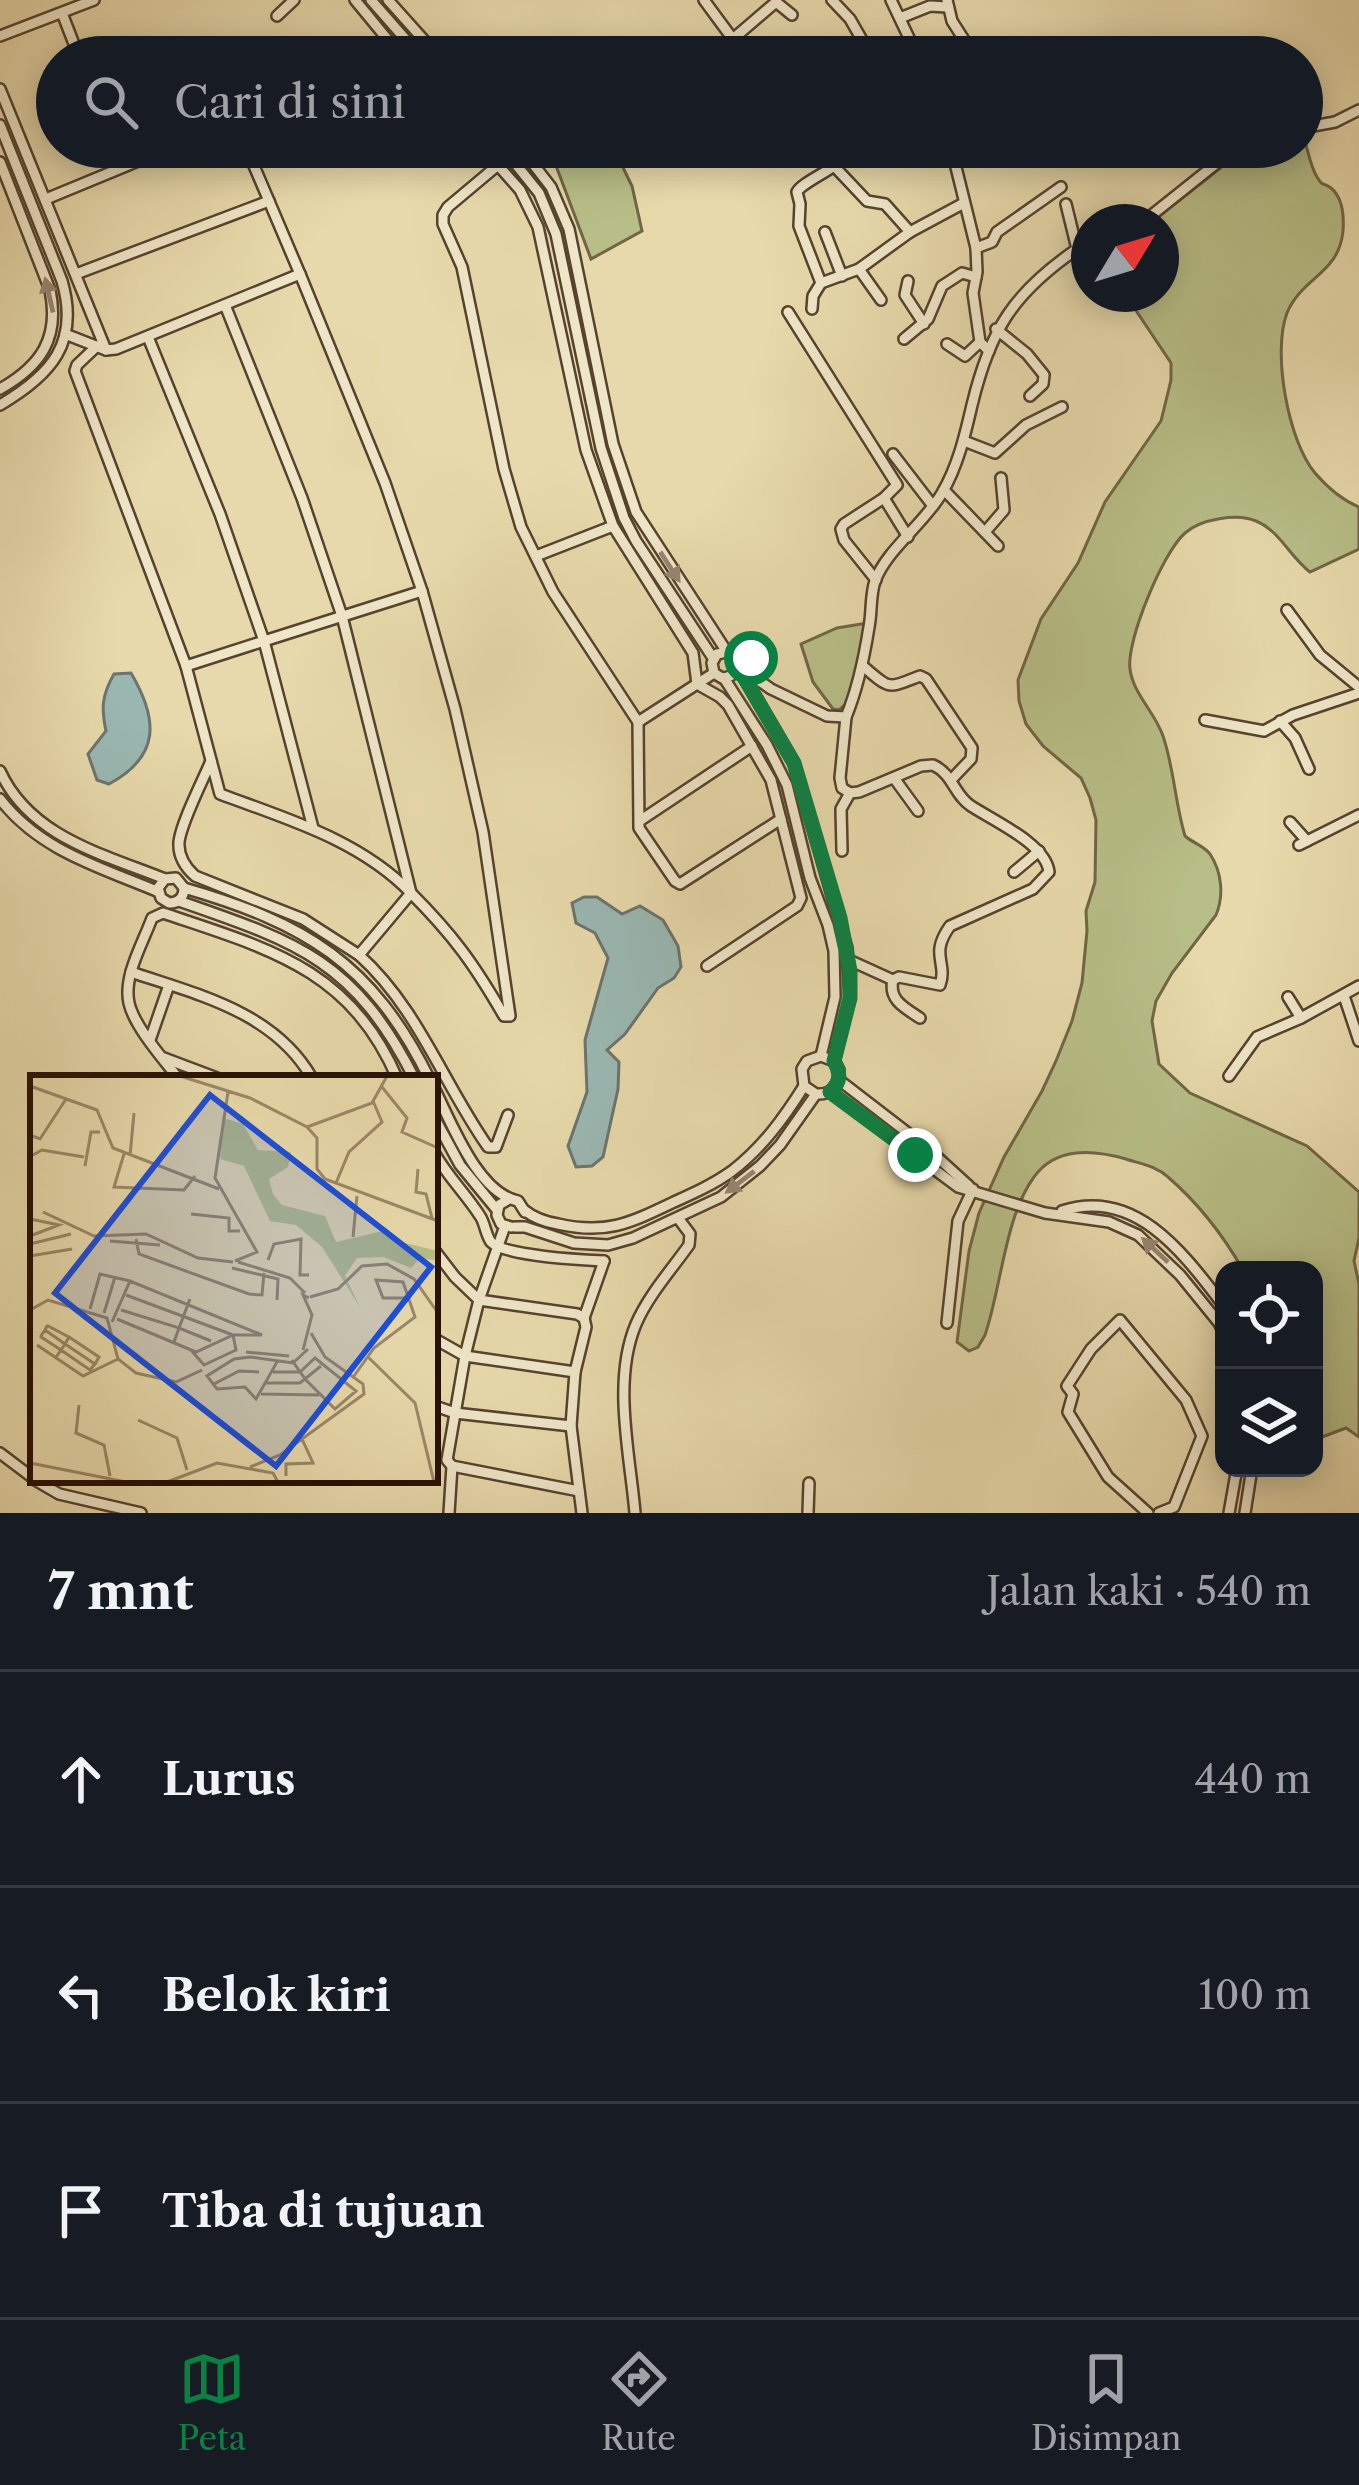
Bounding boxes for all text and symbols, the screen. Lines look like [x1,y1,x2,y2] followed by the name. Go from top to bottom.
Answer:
[36,36,1323,168] search box
[78,69,144,135] icon: search
[174,74,405,130] text: Cari di sini
[1071,204,1179,312] north arrow
[38,276,57,314] one-way arrow
[658,551,680,584] one-way arrow
[724,631,778,685] route start
[30,1075,438,1483] inset map
[888,1128,942,1182] route end
[724,1169,756,1194] one-way arrow
[1141,1237,1170,1264] one-way arrow
[1215,1261,1323,1477] map controls
[1215,1261,1323,1369] button: locate
[1215,1369,1323,1477] button: layers
[48,1560,194,1622] text: 7 mnt
[987,1567,1311,1615] text: Jalan kaki · 540 m
[48,1746,114,1812] icon: ahead
[162,1751,296,1807] text: Lurus
[1194,1755,1311,1803] text: 440 m
[48,1962,114,2028] icon: left
[162,1967,391,2023] text: Belok kiri
[1198,1971,1311,2019] text: 100 m
[48,2178,114,2244] icon: arrive
[162,2183,485,2239] text: Tiba di tujuan
[178,2346,246,2459] tab: Peta
[601,2346,676,2459] tab: Rute
[1031,2346,1181,2459] tab: Disimpan

